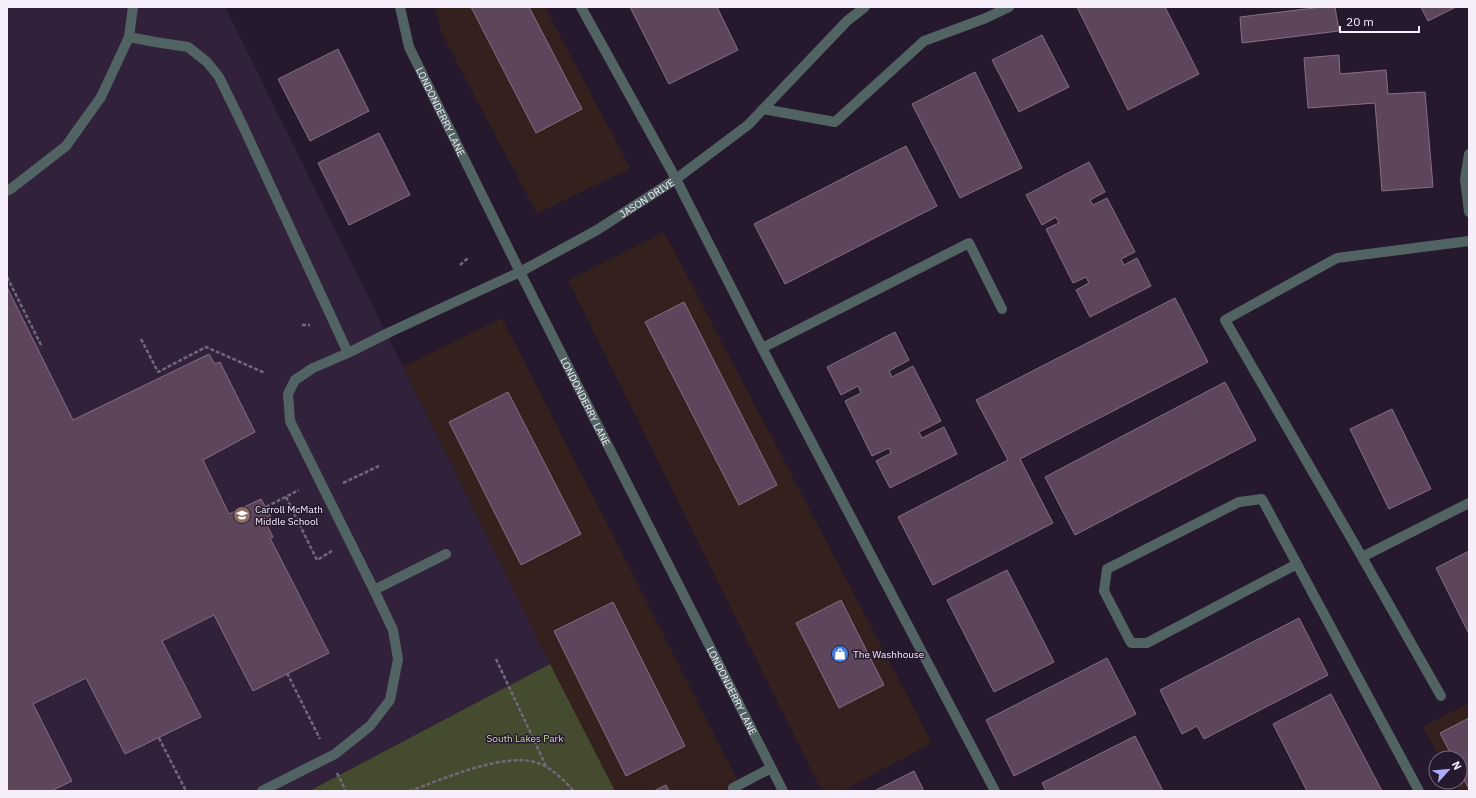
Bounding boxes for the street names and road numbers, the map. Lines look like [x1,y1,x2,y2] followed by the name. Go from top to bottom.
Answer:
[413,65,468,158] street label: LONDONDERRY LANE
[617,175,677,220] street label: JASON DRIVE
[558,355,614,448] street label: LONDONDERRY LANE
[704,644,760,737] street label: LONDONDERRY LANE

